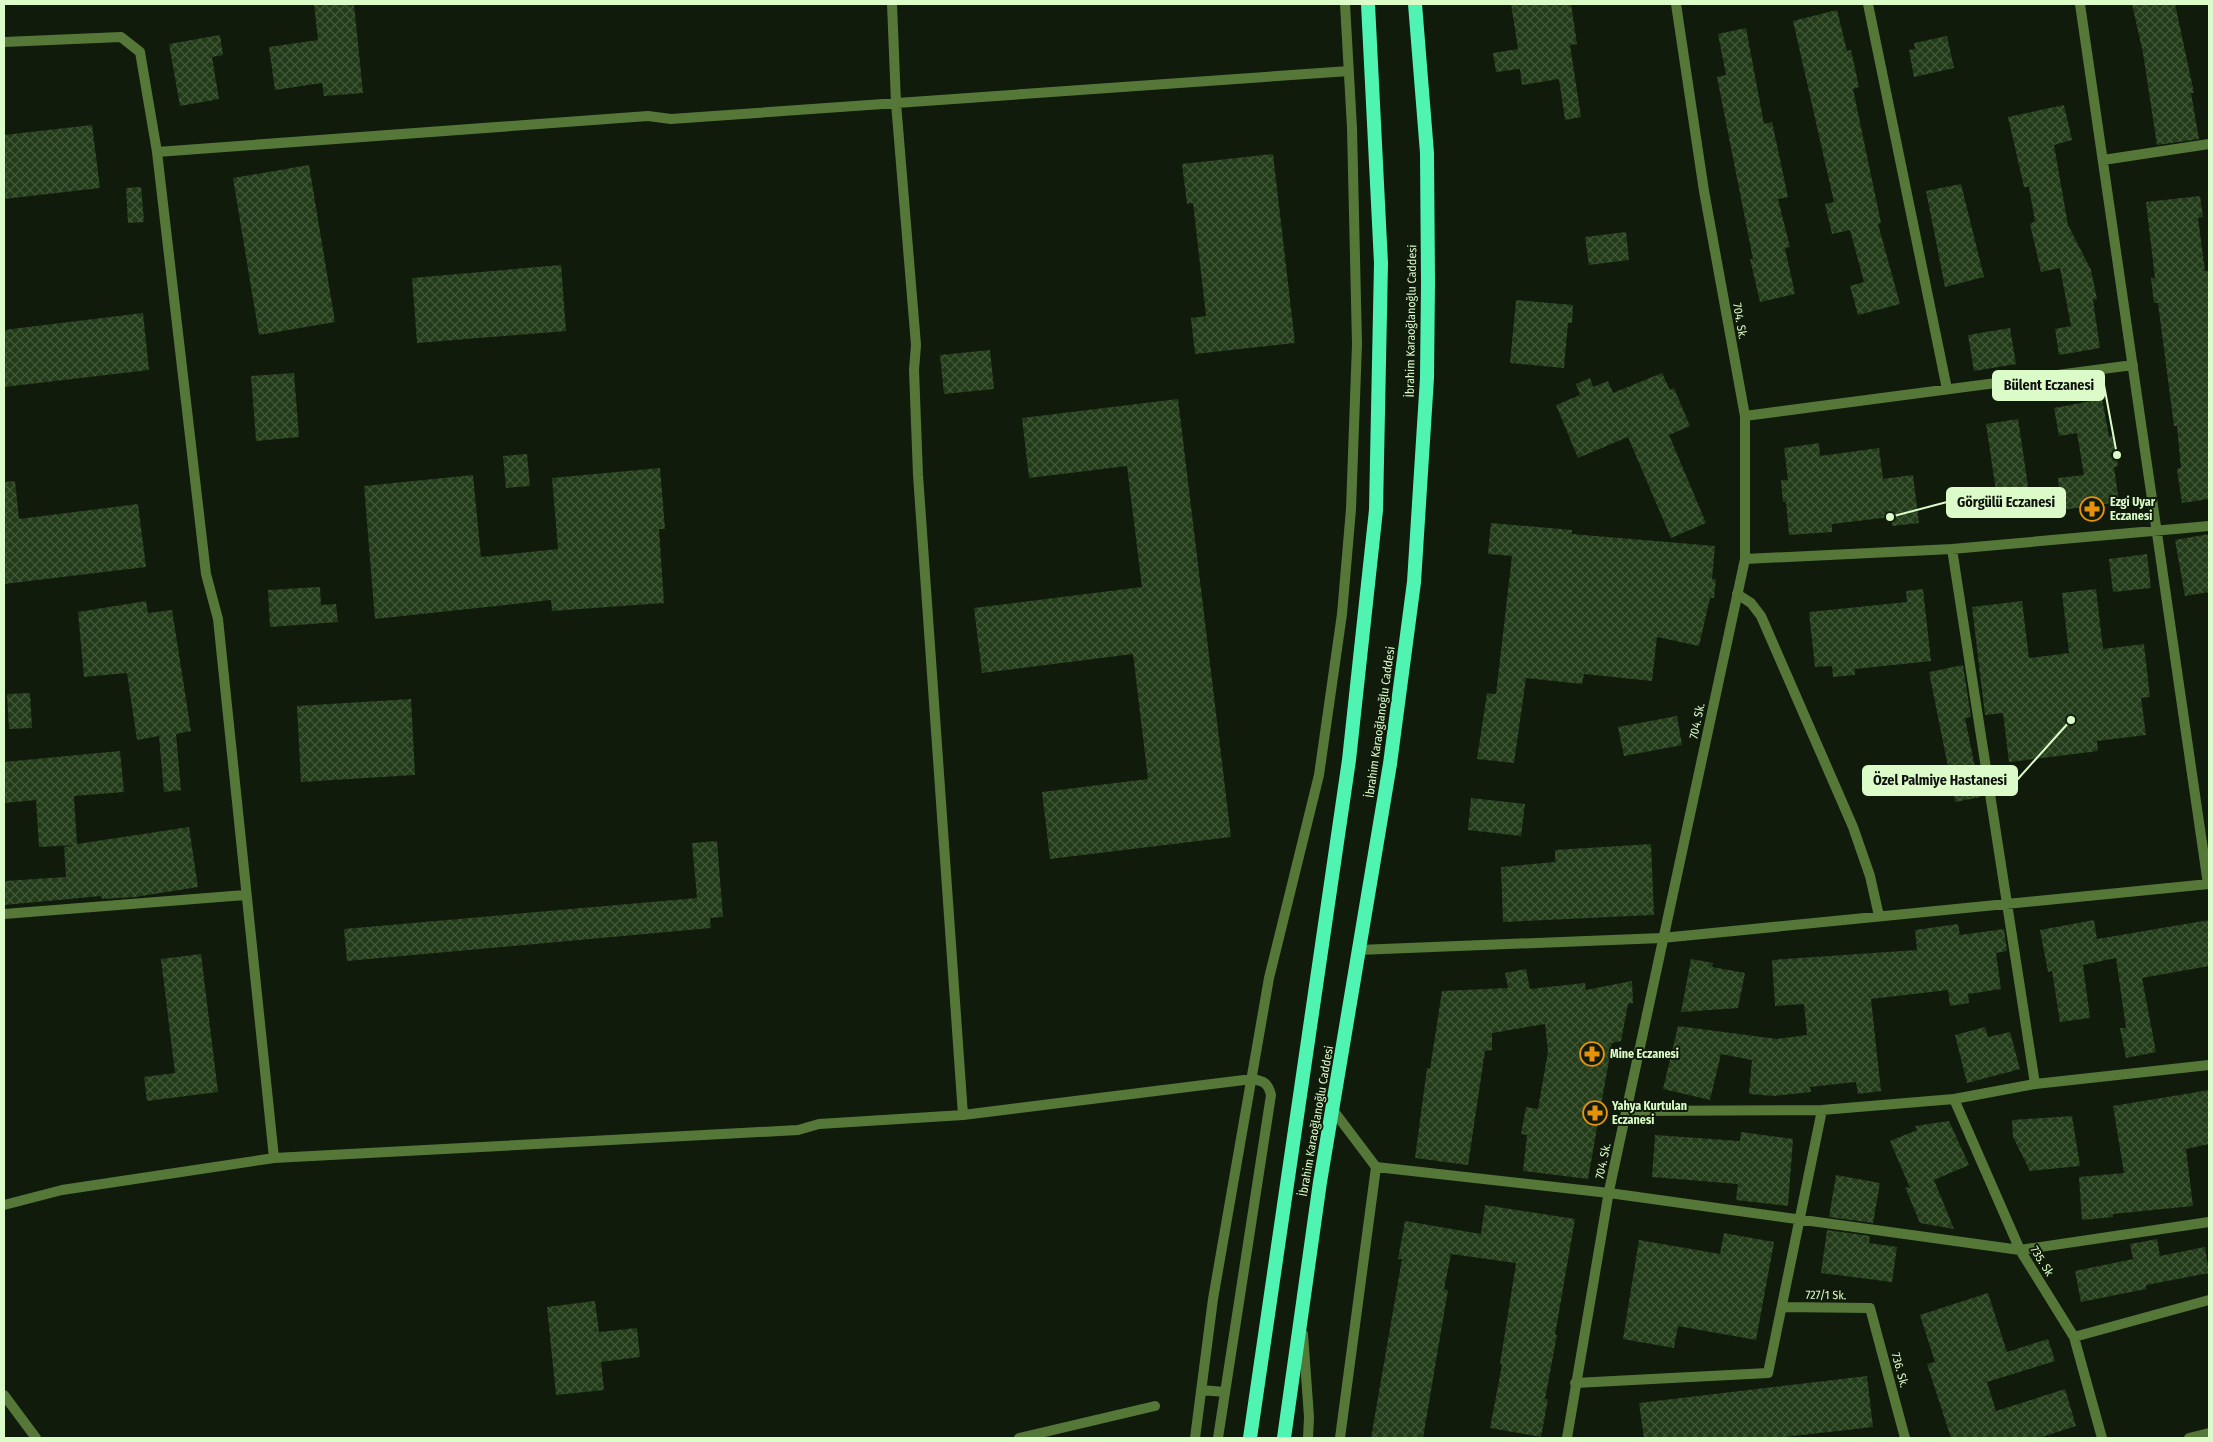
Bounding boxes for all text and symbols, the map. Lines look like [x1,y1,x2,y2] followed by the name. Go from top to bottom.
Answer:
[1402,244,1419,397] street label: İbrahim Karaoğlanoğlu Caddesi
[1730,302,1750,341] street label: 704. Sk.
[1993,371,2104,400] callout: Bülent Eczanesi
[2004,377,2095,394] text: Bülent Eczanesi
[1947,488,2065,517] callout: Görgülü Eczanesi
[1957,494,2055,511] text: Görgülü Eczanesi
[2110,495,2156,523] place label: Ezgi Uyar Eczanesi
[2079,496,2105,522] pharmacy icon: Ezgi Uyar Eczanesi
[1361,645,1398,799] street label: İbrahim Karaoğlanoğlu Caddesi
[1686,701,1708,740] street label: 704. Sk.
[1863,766,2017,795] callout: Özel Palmiye Hastanesi
[1873,771,2007,789] text: Özel Palmiye Hastanesi
[1579,1041,1605,1067] pharmacy icon: Mine Eczanesi
[1295,1044,1336,1197] street label: İbrahim Karaoğlanoğlu Caddesi
[1610,1047,1679,1061] place label: Mine Eczanesi
[1611,1099,1687,1127] place label: Yahya Kurtulan Eczanesi
[1582,1100,1608,1126] pharmacy icon: Yahya Kurtulan Eczanesi
[1592,1141,1614,1180] street label: 704. Sk.
[2027,1243,2057,1279] street label: 735. Sk
[1805,1288,1847,1302] street label: 727/1 Sk.
[1889,1351,1911,1389] street label: 736. Sk.

